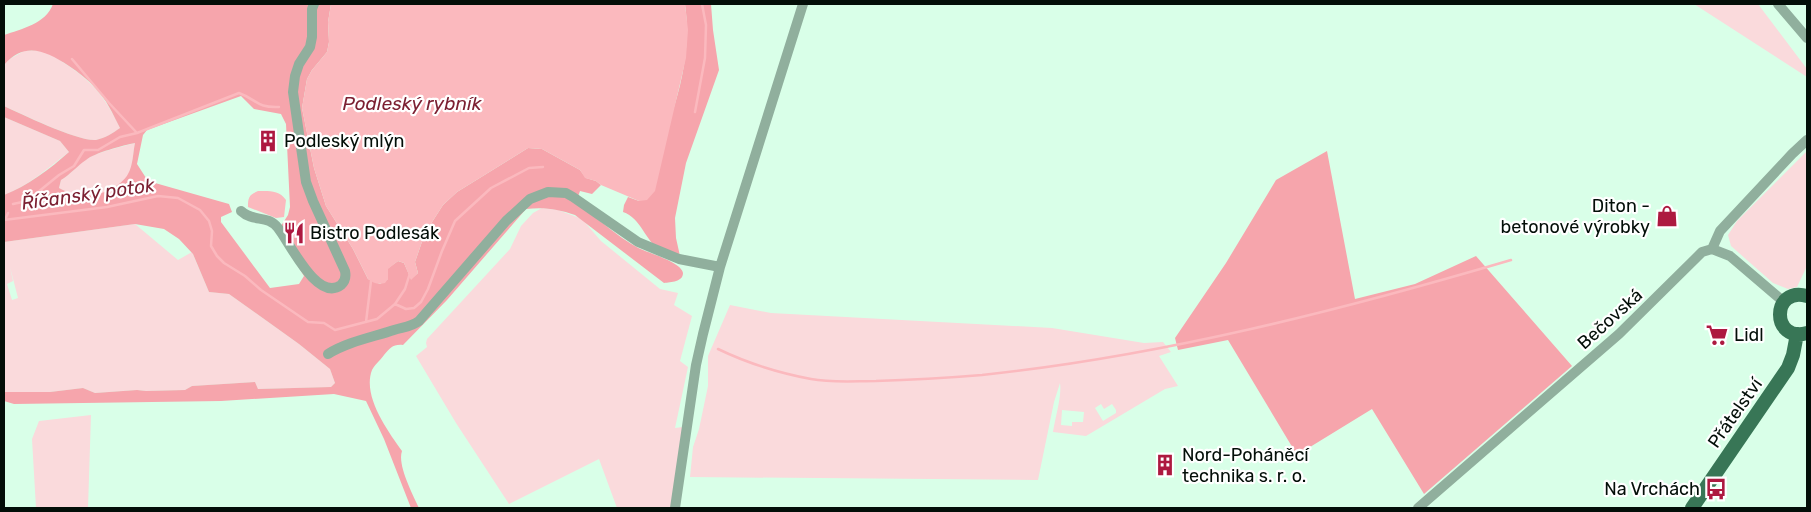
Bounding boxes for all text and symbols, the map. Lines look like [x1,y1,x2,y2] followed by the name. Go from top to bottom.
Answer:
[342,92,482,115] water label: Podleský rybník
[255,128,281,154] building icon: Podleský mlýn
[284,130,405,152] place label: Podleský mlýn
[20,173,156,215] water label: Říčanský potok
[1501,195,1650,238] place label: Diton - betonové výrobky
[1654,203,1680,229] shop icon: Diton - betonové výrobky
[281,220,307,246] restaurant icon: Bistro Podlesák
[310,222,440,244] place label: Bistro Podlesák
[1573,284,1647,354] street label: Bečovská
[1704,322,1730,348] supermarket icon: Lidl
[1734,324,1764,346] place label: Lidl
[1703,373,1768,452] street label: Přátelství
[1182,444,1310,487] place label: Nord-Poháněcí technika s. r. o.
[1152,452,1178,478] building icon: Nord-Poháněcí technika s. r. o.
[1703,476,1729,502] bus stop icon: Na Vrchách
[1604,478,1700,500] place label: Na Vrchách

